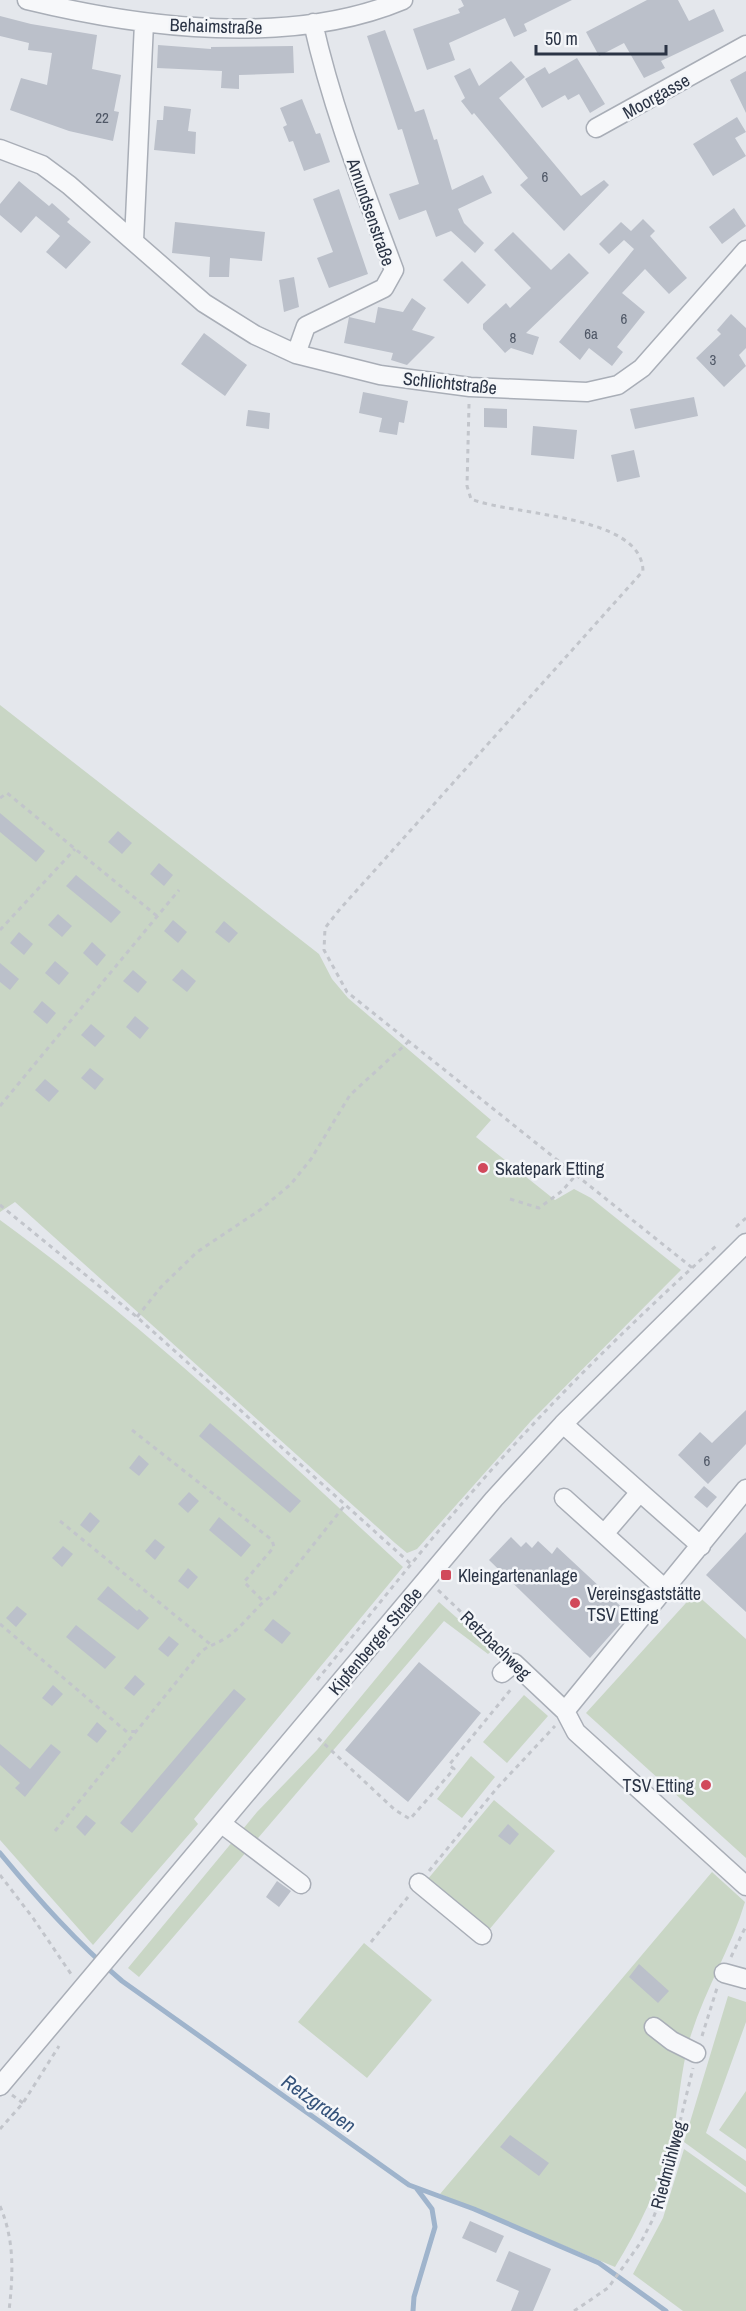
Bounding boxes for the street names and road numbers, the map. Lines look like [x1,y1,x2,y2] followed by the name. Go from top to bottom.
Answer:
[169,12,263,40] street label: Behaimstraße
[618,67,694,125] street label: Moorgasse
[341,154,401,269] street label: Amundsenstraße
[402,366,498,400] street label: Schlichtstraße
[322,1582,428,1700] street label: Kipfenberger Straße
[455,1605,537,1686] street label: Retzbachweg
[644,2117,692,2212] street label: Riedmühlweg

